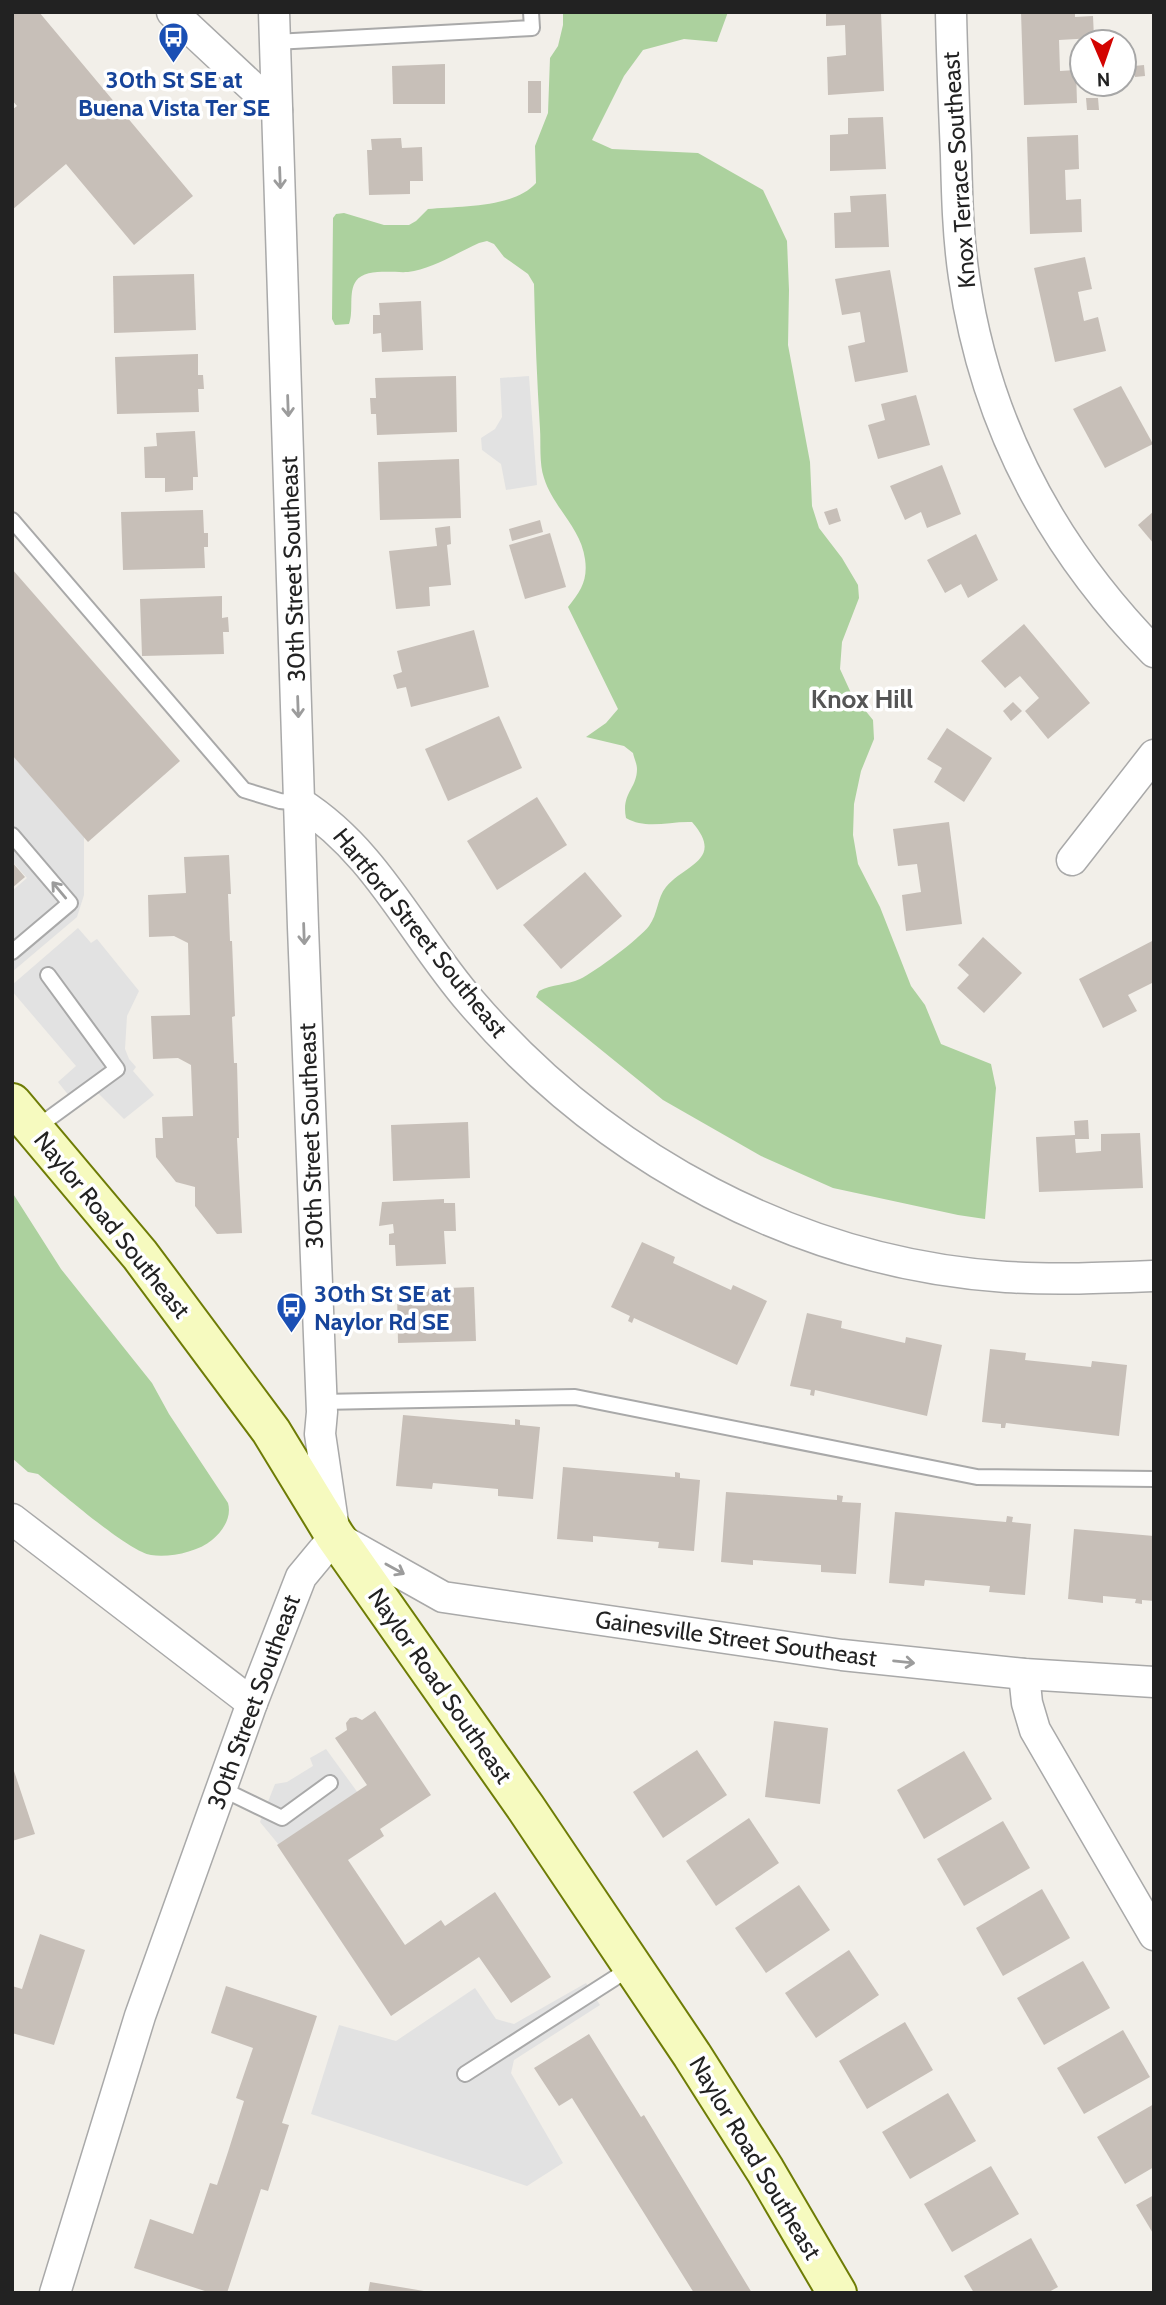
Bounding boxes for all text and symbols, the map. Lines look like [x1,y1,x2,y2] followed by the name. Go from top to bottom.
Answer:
[157,21,191,65] bus stop icon: 30th St SE at Buena Vista Ter SE
[1068,28,1138,98] north arrow
[936,51,981,289] street label: Knox Terrace Southeast
[78,65,270,122] place label: 30th St SE at Buena Vista Ter SE
[1096,68,1111,91] text: N
[273,167,286,190] one-way arrow
[281,394,294,417] one-way arrow
[274,456,311,682] street label: 30th Street Southeast
[811,683,913,715] district label: Knox Hill
[291,695,304,718] one-way arrow
[327,822,514,1043] street label: Hartford Street Southeast
[51,881,67,899] one-way arrow
[297,922,310,945] one-way arrow
[292,1023,329,1249] street label: 30th Street Southeast
[28,1126,197,1324] street label: Naylor Road Southeast
[314,1279,451,1336] place label: 30th St SE at Naylor Rd SE
[274,1291,308,1335] bus stop icon: 30th St SE at Naylor Rd SE
[384,1562,404,1576] one-way arrow
[362,1582,519,1789] street label: Naylor Road Southeast
[201,1591,306,1813] street label: 30th Street Southeast
[593,1604,879,1673] street label: Gainesville Street Southeast
[892,1656,915,1669] one-way arrow
[683,2051,828,2265] street label: Naylor Road Southeast

